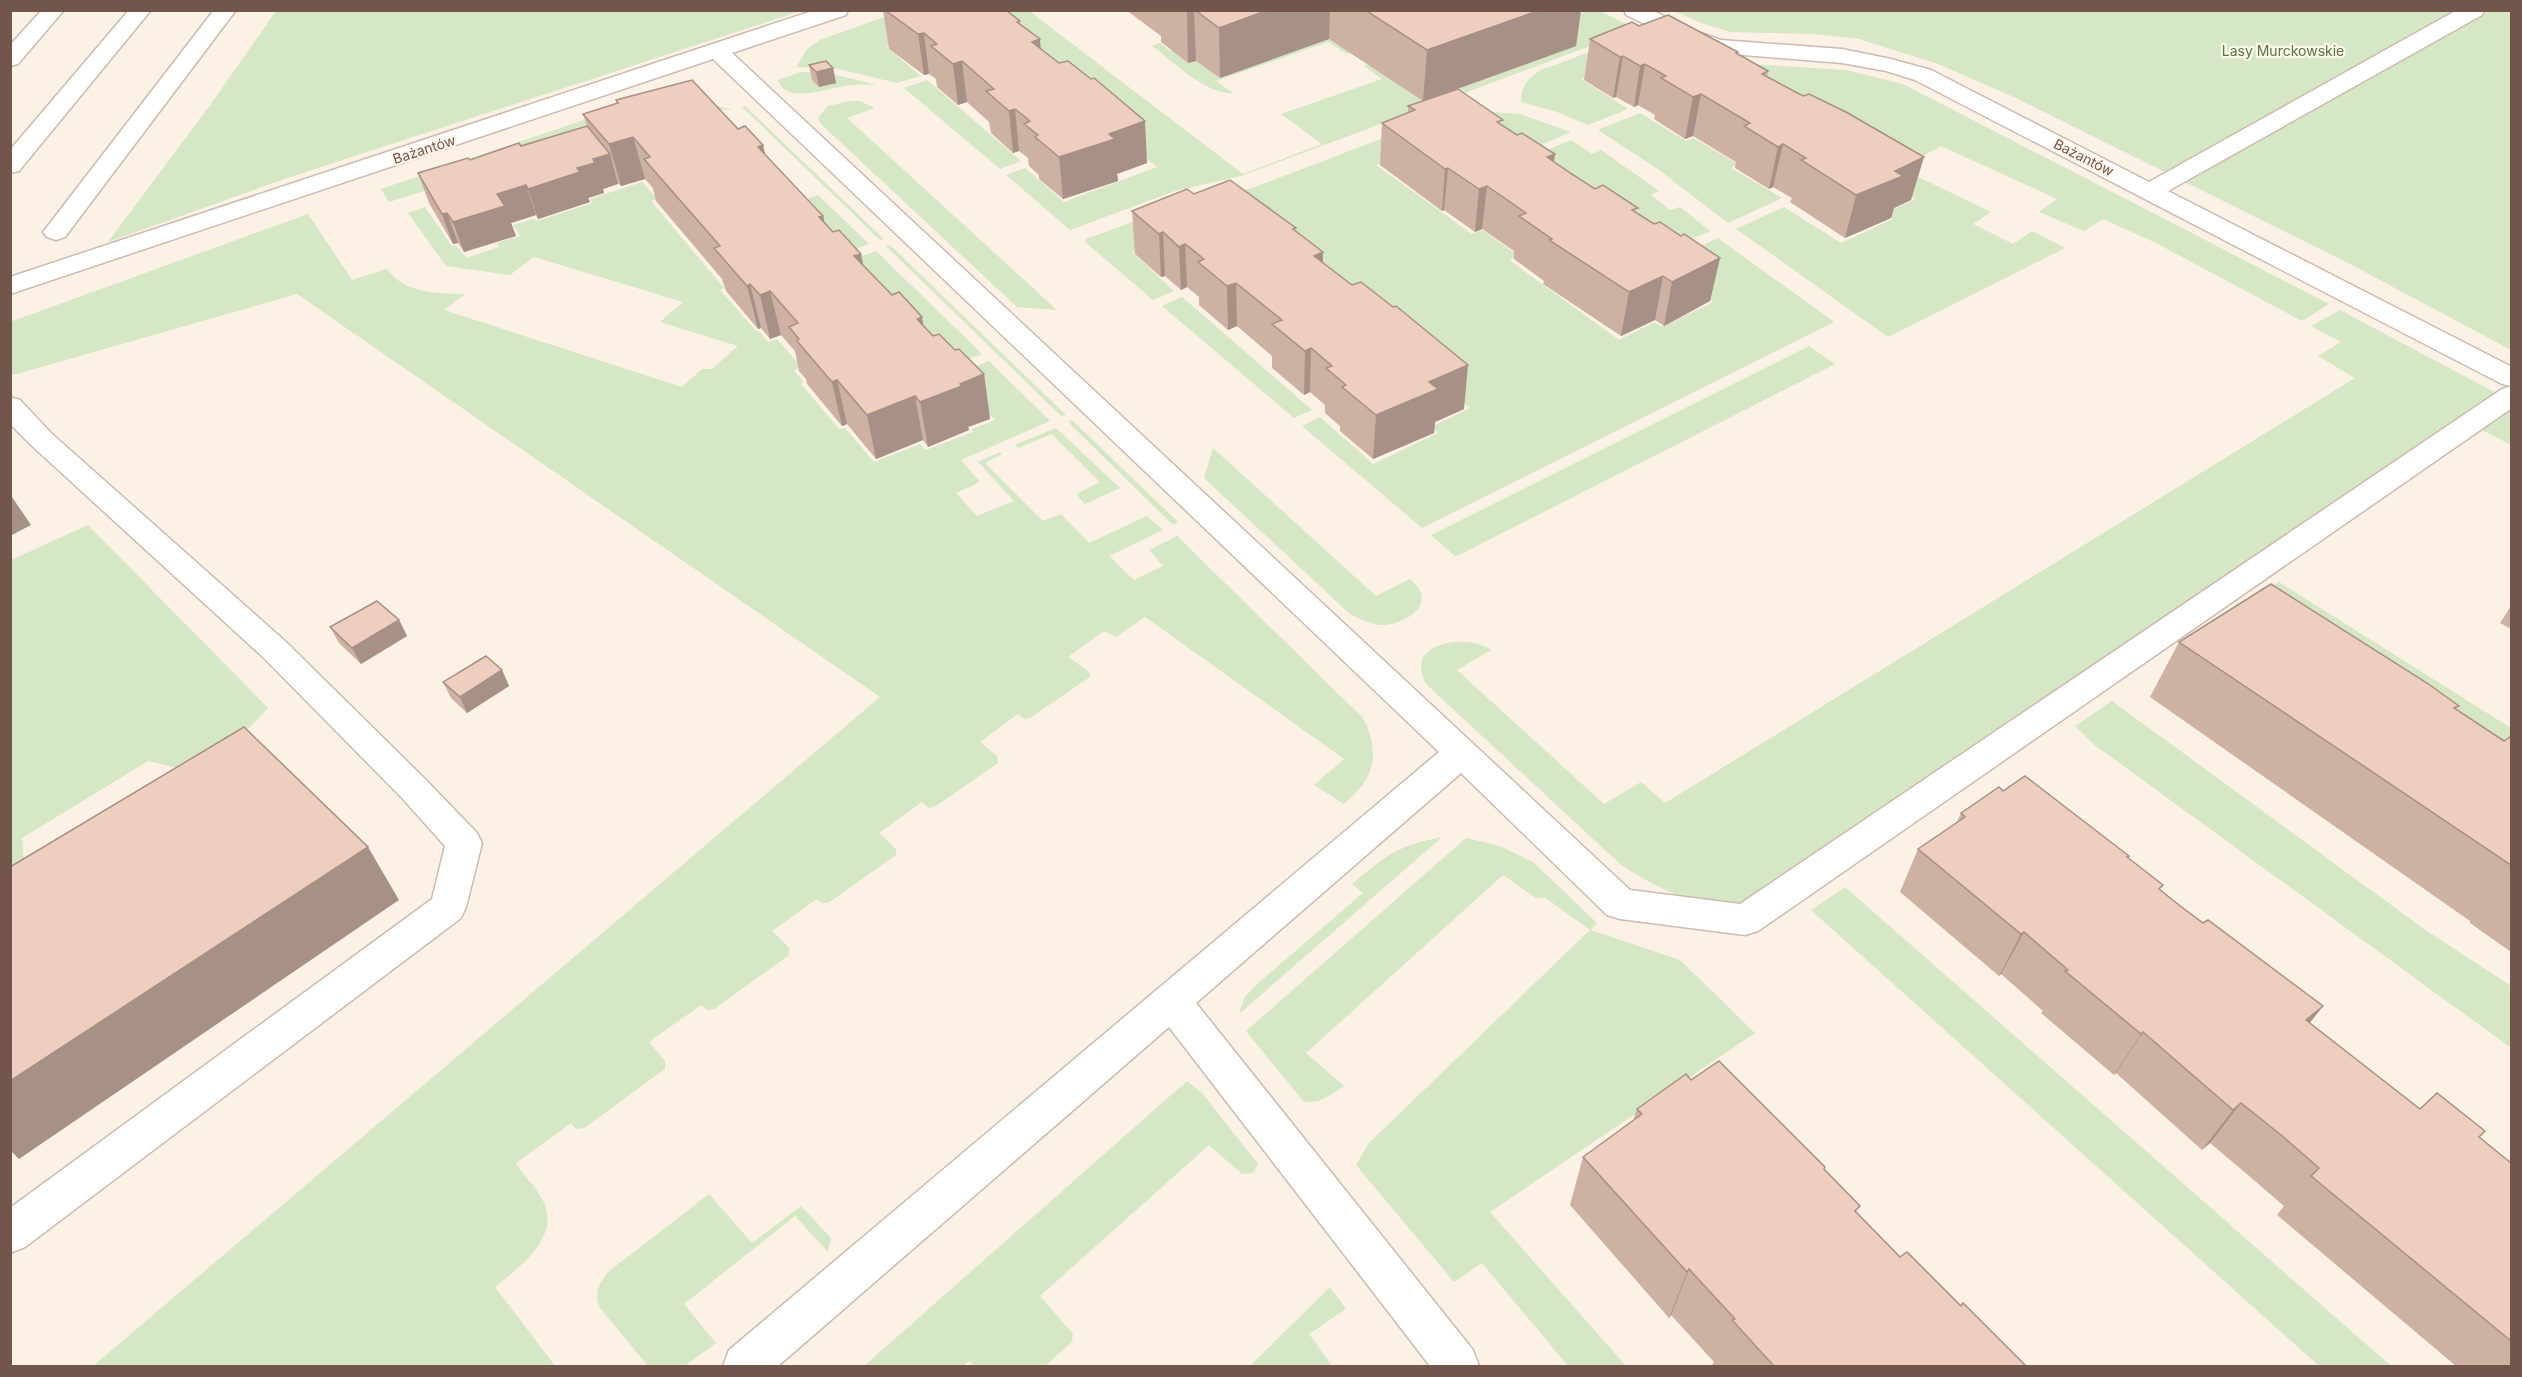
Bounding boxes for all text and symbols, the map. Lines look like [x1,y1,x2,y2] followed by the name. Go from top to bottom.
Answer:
[2222,42,2344,59] park label: Lasy Murckowskie
[390,131,458,167] street label: Bażantów
[2051,135,2117,179] street label: Bażantów

